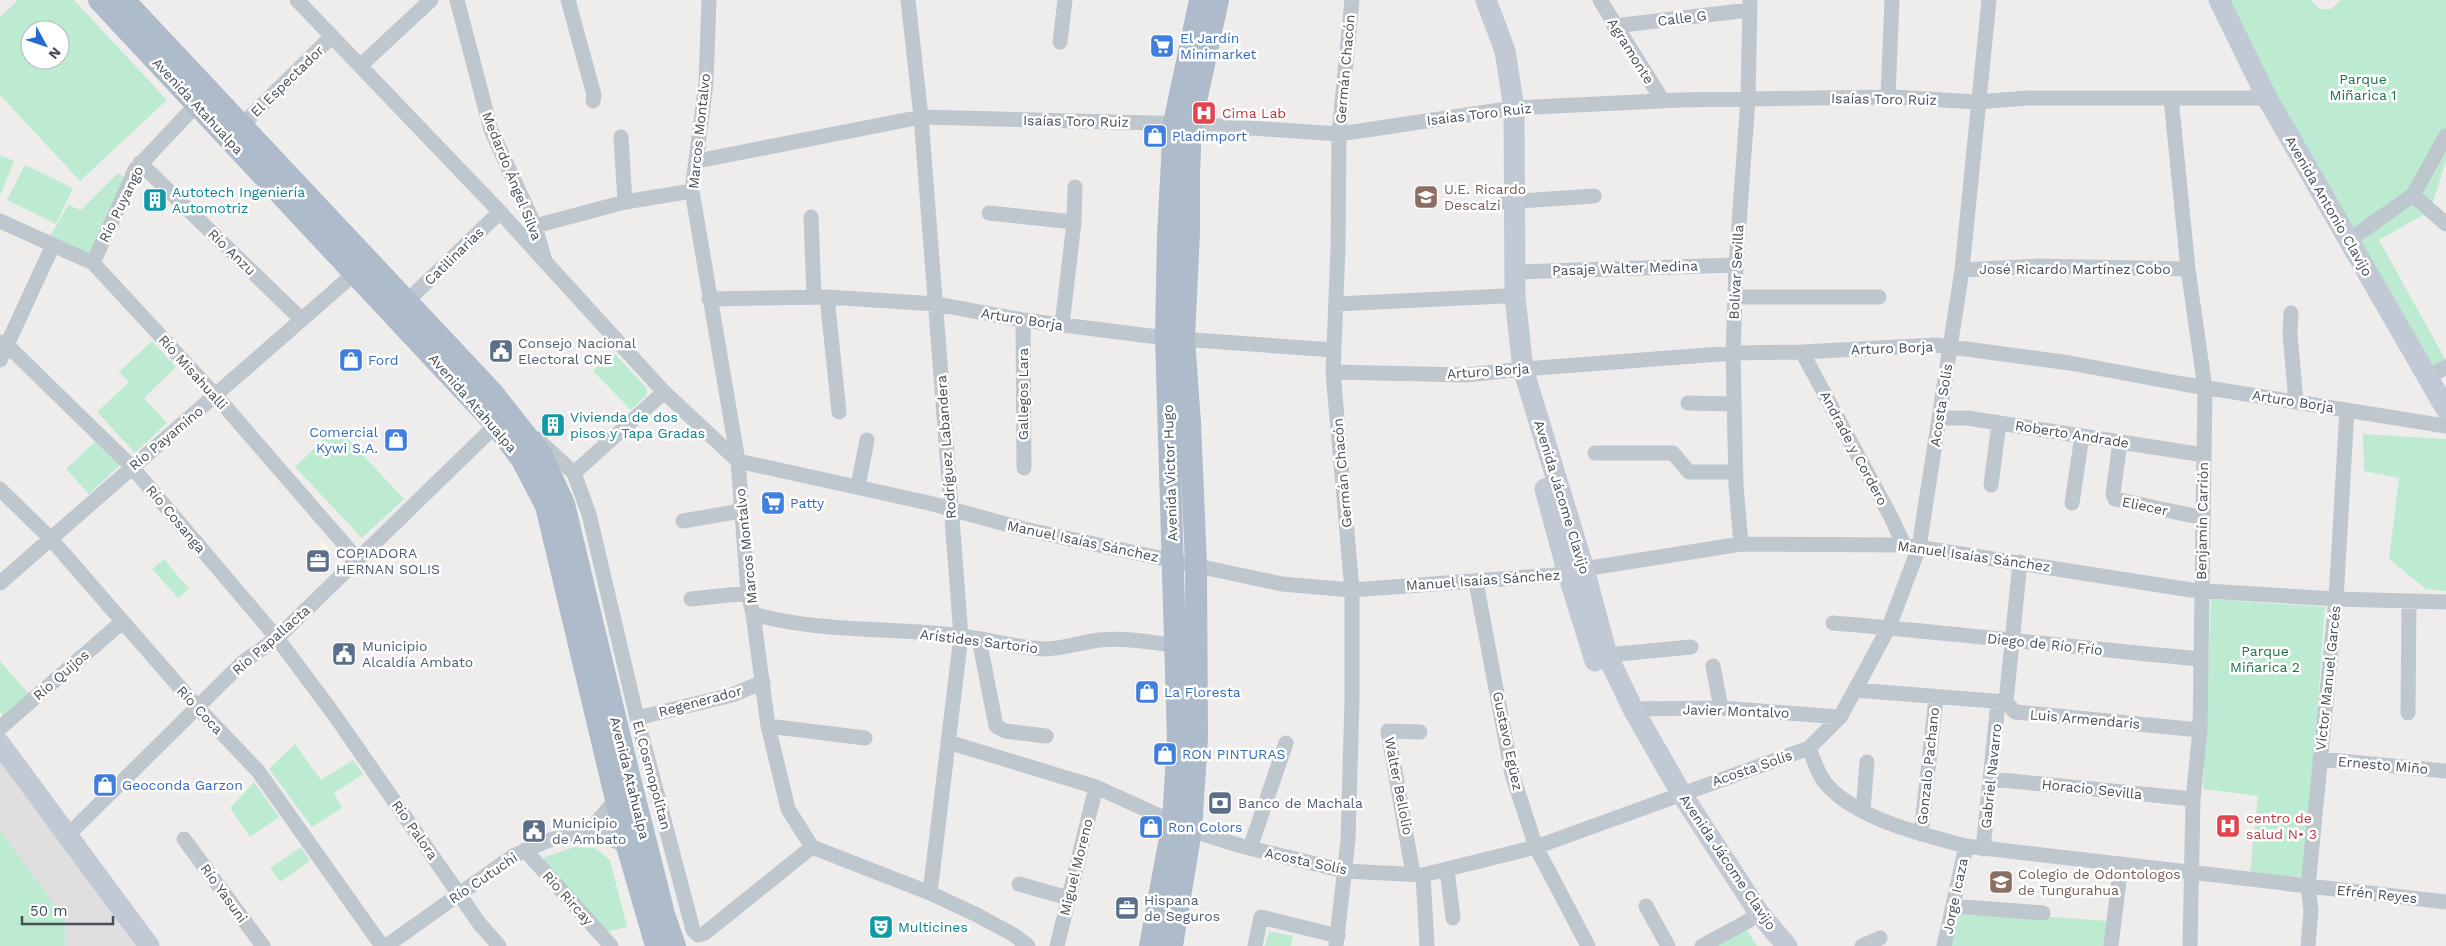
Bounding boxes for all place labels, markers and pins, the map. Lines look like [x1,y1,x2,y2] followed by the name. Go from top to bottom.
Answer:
[1180,30,1257,62] place label: El Jardín Minimarket
[1149,33,1175,59] supermarket icon: El Jardín Minimarket
[1191,100,1217,126] hospital icon: Cima Lab
[1222,105,1286,121] place label: Cima Lab
[1142,123,1168,149] shop icon: Pladimport
[1172,128,1247,144] place label: Pladimport
[1444,181,1526,213] place label: U.E. Ricardo Descalzi
[172,184,305,216] place label: Autotech Ingeniería Automotriz
[1413,184,1439,210] school or university icon: U.E. Ricardo Descalzi
[142,187,168,213] building icon: Autotech Ingeniería Automotriz
[518,335,637,367] place label: Consejo Nacional Electoral CNE
[488,338,514,364] public building icon: Consejo Nacional Electoral CNE
[338,347,364,373] shop icon: Ford
[368,352,398,368] place label: Ford
[570,409,705,441] place label: Vivienda de dos pisos y Tapa Gradas
[540,412,566,438] building icon: Vivienda de dos pisos y Tapa Gradas
[309,424,379,456] place label: Comercial Kywi S.A.
[383,427,409,453] shop icon: Comercial Kywi S.A.
[760,490,786,516] supermarket icon: Patty
[790,495,825,511] place label: Patty
[336,545,440,577] place label: COPIADORA HERNAN SOLIS
[305,548,331,574] office icon: COPIADORA HERNAN SOLIS
[362,638,473,670] place label: Municipio Alcaldía Ambato
[331,641,357,667] public building icon: Municipio Alcaldía Ambato
[1134,679,1160,705] shop icon: La Floresta
[1164,684,1241,700] place label: La Floresta
[1152,741,1178,767] shop icon: RON PINTURAS
[1182,746,1286,762] place label: RON PINTURAS
[92,772,118,798] shop icon: Geoconda Garzon
[122,777,243,793] place label: Geoconda Garzon
[1207,790,1233,816] bank icon: Banco de Machala
[1238,795,1363,811] place label: Banco de Machala
[2246,810,2317,842] place label: centro de salud N• 3
[2215,813,2241,839] hospital icon: centro de salud N• 3
[1138,814,1164,840] shop icon: Ron Colors
[552,815,626,847] place label: Municipio de Ambato
[521,818,547,844] public building icon: Municipio de Ambato
[1168,819,1242,835] place label: Ron Colors
[2018,866,2181,898] place label: Colegio de Odontologos de Tungurahua
[1988,869,2014,895] school or university icon: Colegio de Odontologos de Tungurahua
[1144,892,1220,924] place label: Hispana de Seguros
[1114,895,1140,921] office icon: Hispana de Seguros
[868,914,894,940] theatre icon: Multicines
[898,919,968,935] place label: Multicines

